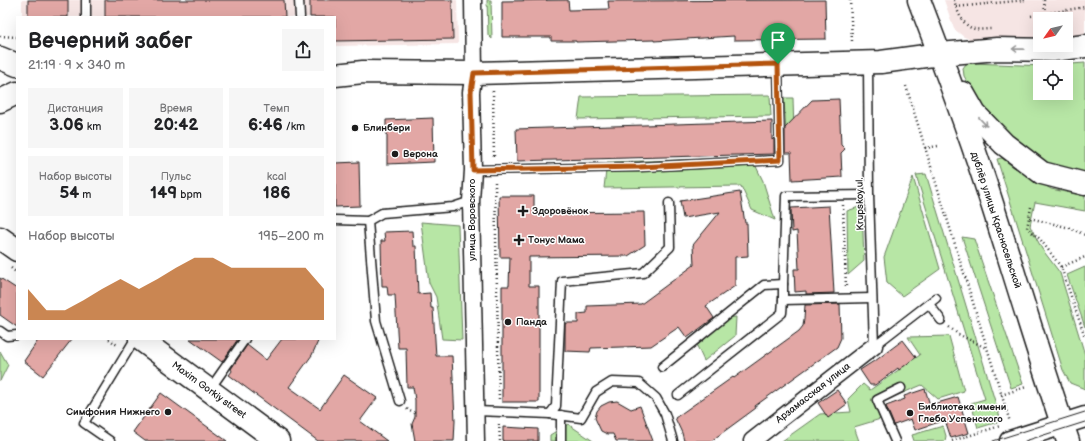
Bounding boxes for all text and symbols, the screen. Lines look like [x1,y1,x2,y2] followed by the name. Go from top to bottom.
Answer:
[1033,12,1073,52] north arrow
[1033,12,1073,100] map controls
[761,23,795,64] pin
[28,28,192,55] text: Вечерний забег
[282,29,324,71] button: share
[767,29,789,51] icon: arrive
[1012,45,1025,53] one-way arrow
[28,57,125,73] text: 21:19 · 9 × 340 m
[1033,60,1073,100] button: locate
[47,102,103,115] text: Дистанция
[160,102,192,115] text: Время
[264,102,290,115] text: Темп
[49,115,84,135] text: 3.06
[154,115,198,135] text: 20:42
[248,115,283,135] text: 6:46
[978,117,988,127] one-way arrow
[84,120,101,133] text: km
[283,120,305,133] text: /km
[363,122,410,134] place label: Блинбери
[350,123,360,133] marker: Блинбери
[403,148,438,160] place label: Верона
[390,149,400,159] marker: Верона
[968,150,1024,290] street label: дублёр улицы Красносельской
[39,170,112,183] text: Набор высоты
[161,170,191,183] text: Пульс
[267,170,287,183] text: kcal
[854,177,866,231] street label: Krupskoy ul.
[466,179,478,261] street label: улица Воровского
[59,183,79,203] text: 54
[150,183,177,203] text: 149
[263,183,291,203] text: 186
[79,188,91,201] text: m
[177,188,202,201] text: bpm
[517,205,529,217] marker: Здоровёнок
[532,205,589,217] place label: Здоровёнок
[28,228,115,244] text: Набор высоты
[258,228,324,244] text: 195–200 m
[513,234,525,246] marker: Тонус Мама
[528,234,585,246] place label: Тонус Мама
[516,316,547,328] place label: Панда
[503,317,513,327] marker: Панда
[169,359,249,421] street label: Maxim Gorkiy street
[772,360,853,427] street label: Арзамасская улица
[918,401,1007,425] place label: Библиотека имени Глеба Успенского
[66,406,161,418] place label: Симфония Нижнего
[163,407,173,417] marker: Симфония Нижнего
[905,408,915,418] marker: Библиотека имени Глеба Успенского

